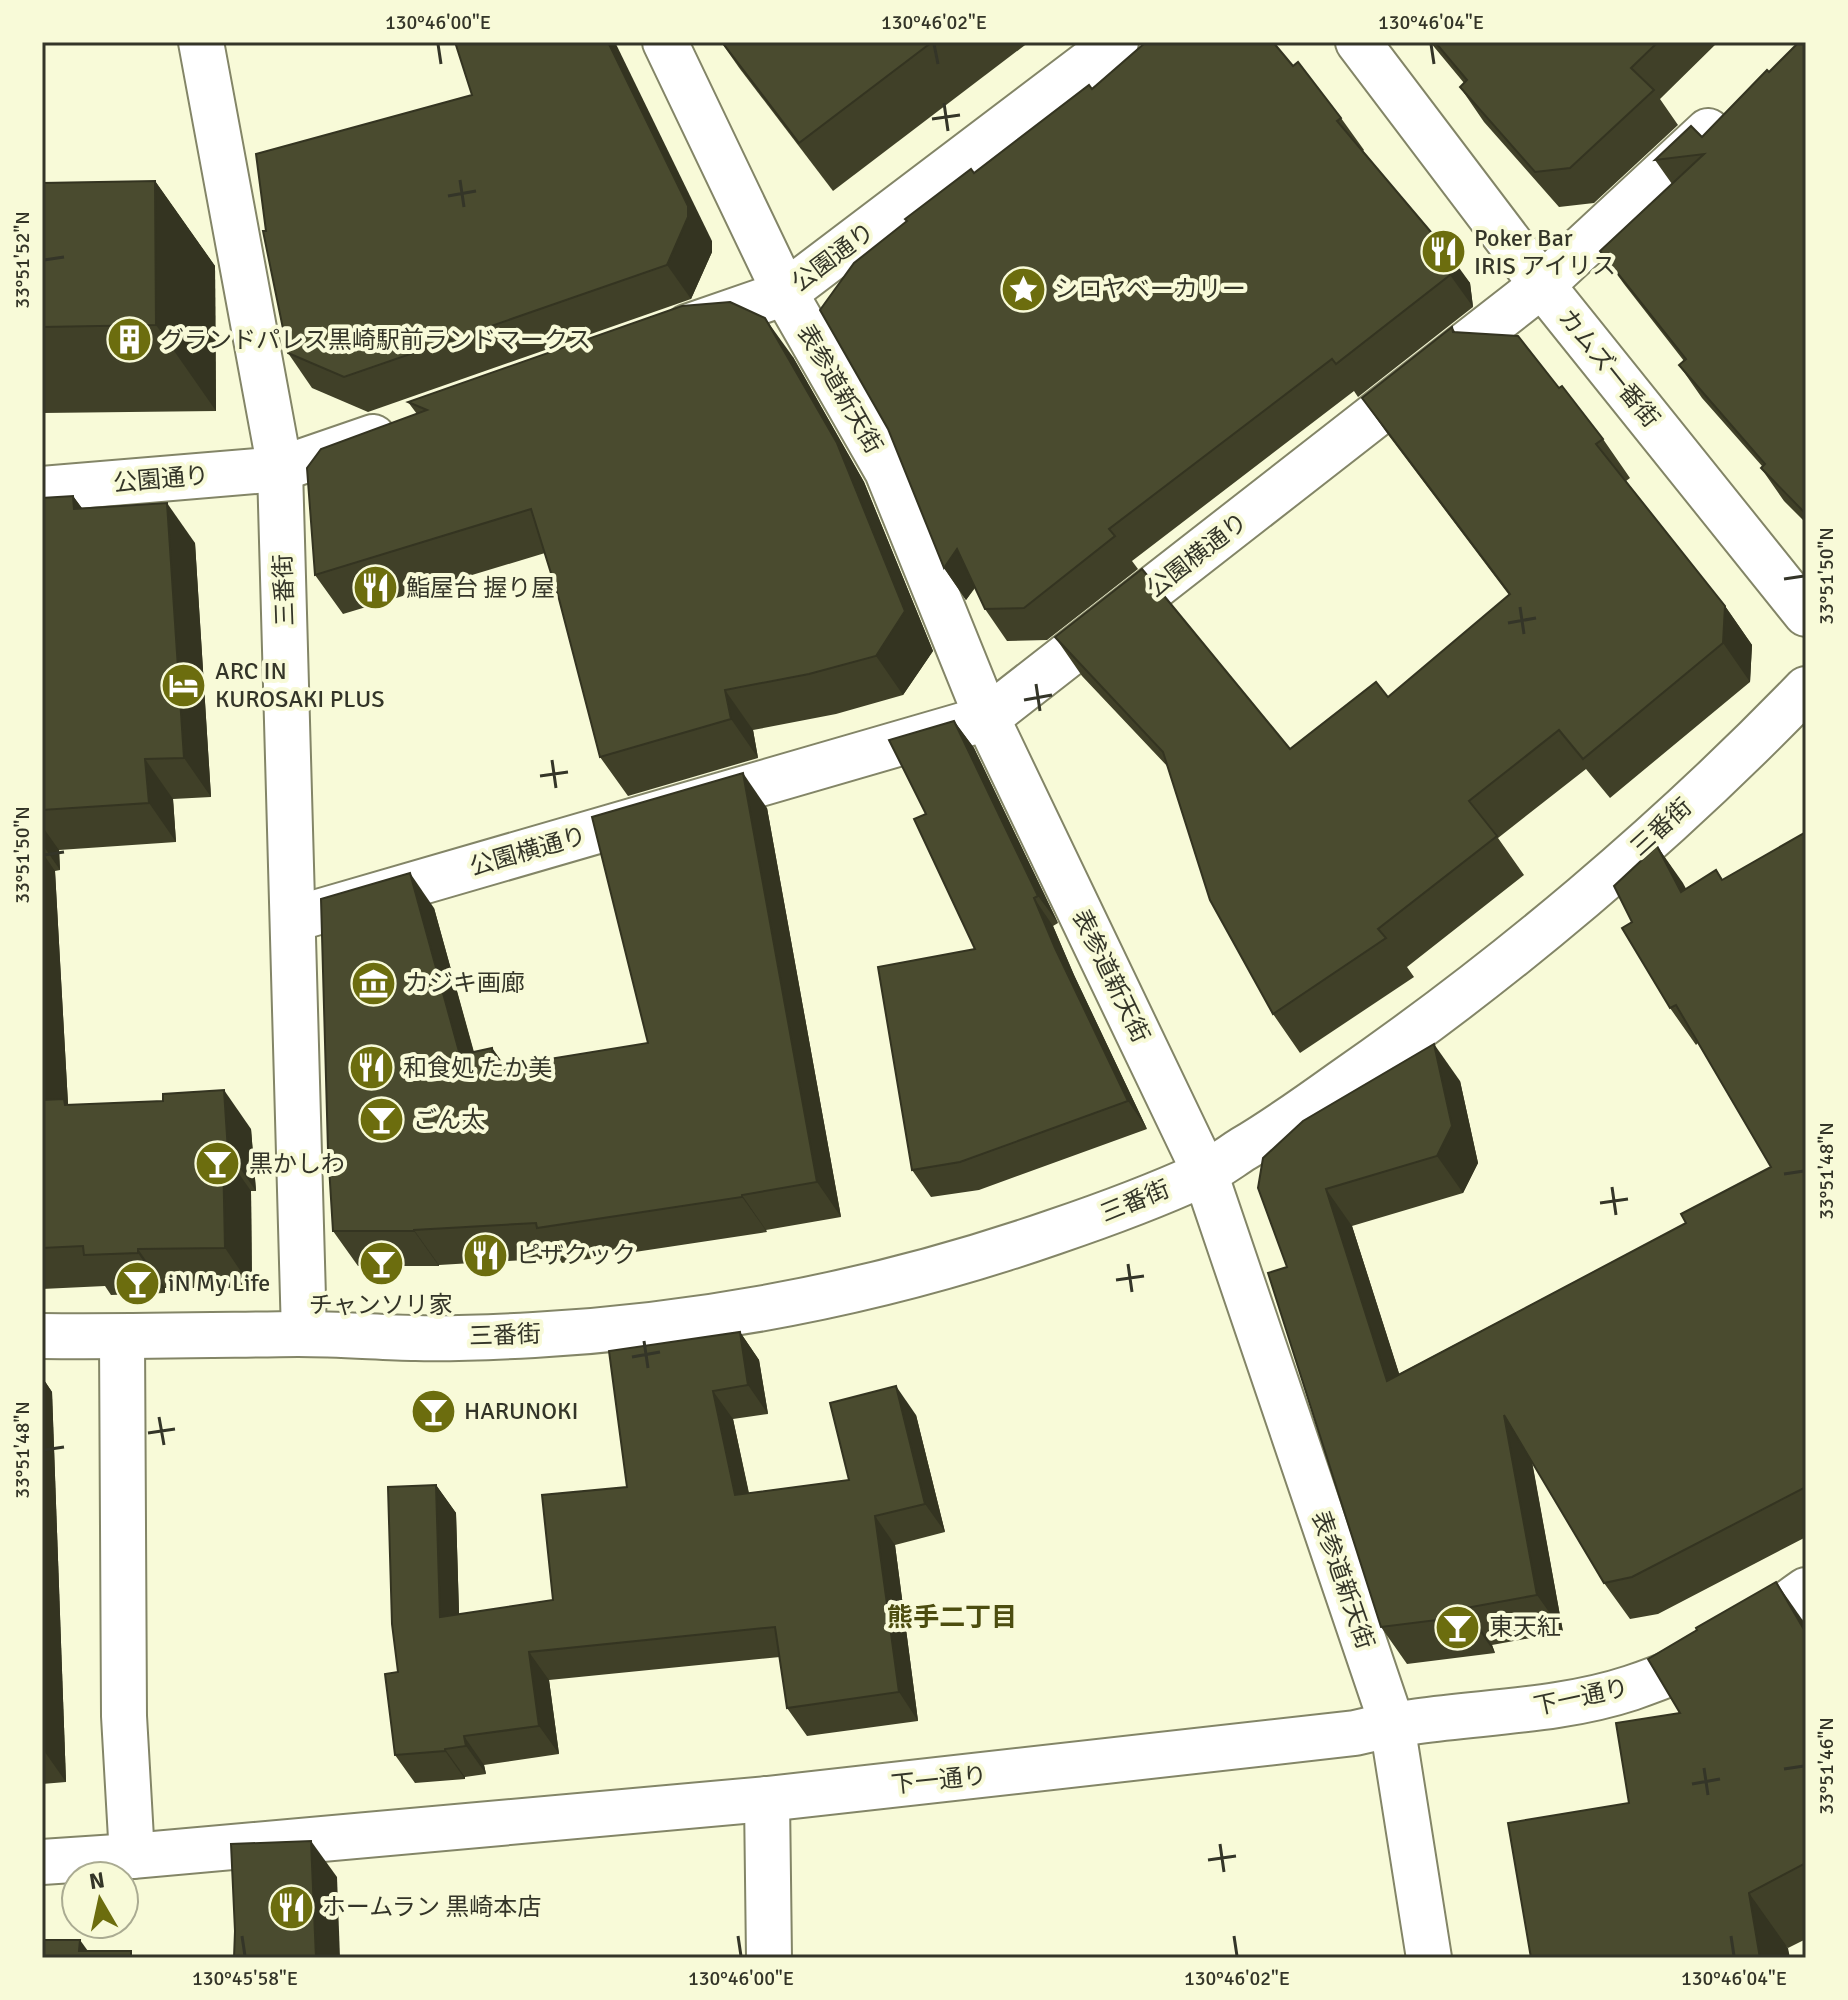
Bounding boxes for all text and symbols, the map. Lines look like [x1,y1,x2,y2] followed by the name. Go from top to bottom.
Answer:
[385,10,491,35] text: 130°46'00"E
[881,10,987,35] text: 130°46'02"E
[1378,10,1484,35] text: 130°46'04"E
[10,211,35,309] text: 33°51'52"N
[786,216,880,298] street label: 公園通り
[1474,223,1616,281] place label: Poker Bar IRIS アイリス
[1419,228,1467,276] restaurant icon: Poker Bar IRIS アイリス
[999,265,1047,313] place icon: シロヤベーカリー
[1054,274,1246,304] place label: シロヤベーカリー
[1552,303,1666,433] street label: カムズ一番街
[105,316,153,364] building icon: グランドパレス黒崎駅前ランドマークス
[791,319,889,459] street label: 表参道新天街
[160,325,591,355] place label: グランドパレス黒崎駅前ランドマークス
[112,460,210,498] street label: 公園通り
[1140,506,1254,604] street label: 公園横通り
[1814,527,1839,625] text: 33°51'50"N
[268,553,300,627] street label: 三番街
[351,564,399,612] restaurant icon: 鮨屋台 握り屋
[406,573,555,603] place label: 鮨屋台 握り屋
[215,656,385,714] place label: ARC IN KUROSAKI PLUS
[160,661,208,709] hotel icon: ARC IN KUROSAKI PLUS
[1624,792,1698,862] street label: 三番街
[10,806,35,904] text: 33°51'50"N
[466,820,590,882] street label: 公園横通り
[1066,905,1156,1047] street label: 表参道新天街
[350,959,398,1007] museum icon: カジキ画廊
[405,968,525,998] place label: カジキ画廊
[348,1044,396,1092] restaurant icon: 和食処 たか美
[403,1053,552,1083] place label: 和食処 たか美
[358,1096,406,1144] bar icon: ごん太
[413,1105,485,1135] place label: ごん太
[1814,1122,1839,1220] text: 33°51'48"N
[194,1140,242,1188] bar icon: 黒かしわ
[249,1149,345,1179] place label: 黒かしわ
[1096,1174,1174,1228] street label: 三番街
[461,1231,509,1279] restaurant icon: ピザクック
[357,1239,405,1287] bar icon: チャンソリ家
[516,1240,636,1270] place label: ピザクック
[113,1259,161,1307] bar icon: iN My Life
[168,1268,270,1298] place label: iN My Life
[309,1290,453,1320] place label: チャンソリ家
[468,1319,542,1351] street label: 三番街
[409,1387,457,1435] bar icon: HARUNOKI
[464,1396,578,1426] place label: HARUNOKI
[10,1401,35,1499] text: 33°51'48"N
[1305,1507,1381,1653] street label: 表参道新天街
[887,1602,1017,1634] district label: 熊手二丁目
[1434,1603,1482,1651] bar icon: 東天紅
[1489,1612,1561,1642] place label: 東天紅
[1531,1672,1631,1722] street label: 下一通り
[1814,1717,1839,1815] text: 33°51'46"N
[890,1760,988,1800] street label: 下一通り
[60,1860,140,1940] north arrow
[87,1866,107,1895] text: N
[267,1883,315,1931] restaurant icon: ホームラン 黒崎本店
[322,1892,541,1922] place label: ホームラン 黒崎本店
[192,1966,298,1991] text: 130°45'58"E
[688,1966,794,1991] text: 130°46'00"E
[1184,1966,1290,1991] text: 130°46'02"E
[1681,1966,1787,1991] text: 130°46'04"E

